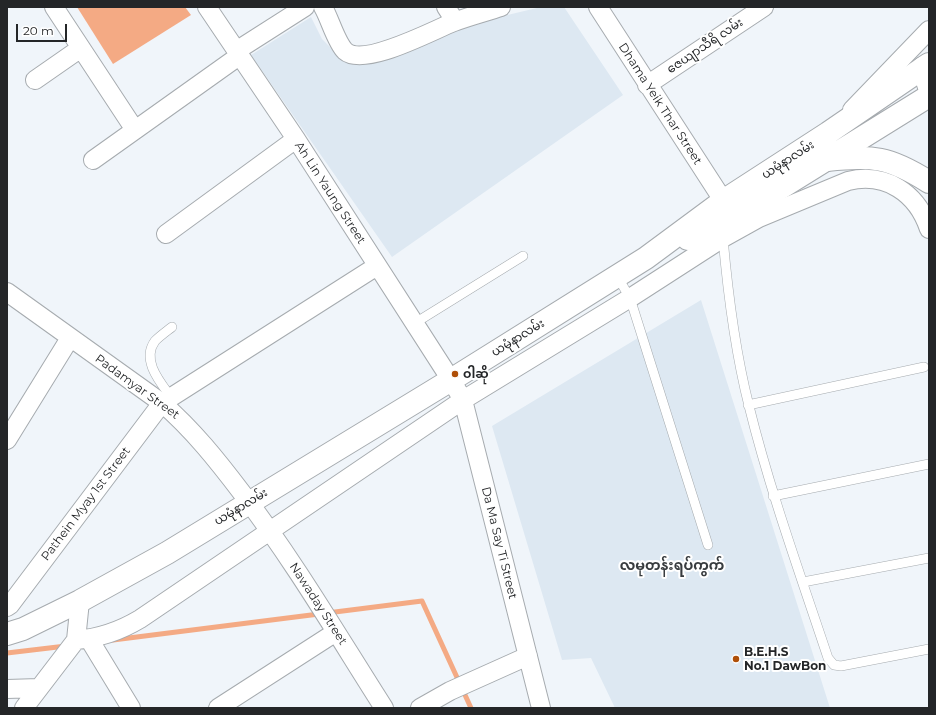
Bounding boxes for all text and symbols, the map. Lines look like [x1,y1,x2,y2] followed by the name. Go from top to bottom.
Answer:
[664,15,746,77] street label: ဇေယျာသီရိ လမ်း
[18,16,69,42] scale bar
[23,23,54,38] text: 20 m
[615,41,705,167] street label: Dhama Yeik Thar Street
[759,138,817,182] street label: ယမုံနာလမ်း
[292,139,368,247] street label: Ah Lin Yaung Street
[489,316,547,360] street label: ယမုံနာလမ်း
[92,352,182,422] street label: Padamyar Street
[463,367,489,381] place label: ဝါဆို
[450,369,460,379] marker: ဝါဆို
[38,444,134,564] street label: Pathein Myay 1st Street
[212,485,270,529] street label: ယမုံနာလမ်း
[478,485,520,601] street label: Da Ma Say Ti Street
[620,558,724,574] district label: လမုတန်းရပ်ကွက်
[286,560,350,648] street label: Nawaday Street
[744,645,826,673] place label: B.E.H.S No.1 DawBon
[731,654,741,664] marker: B.E.H.S No.1 DawBon

